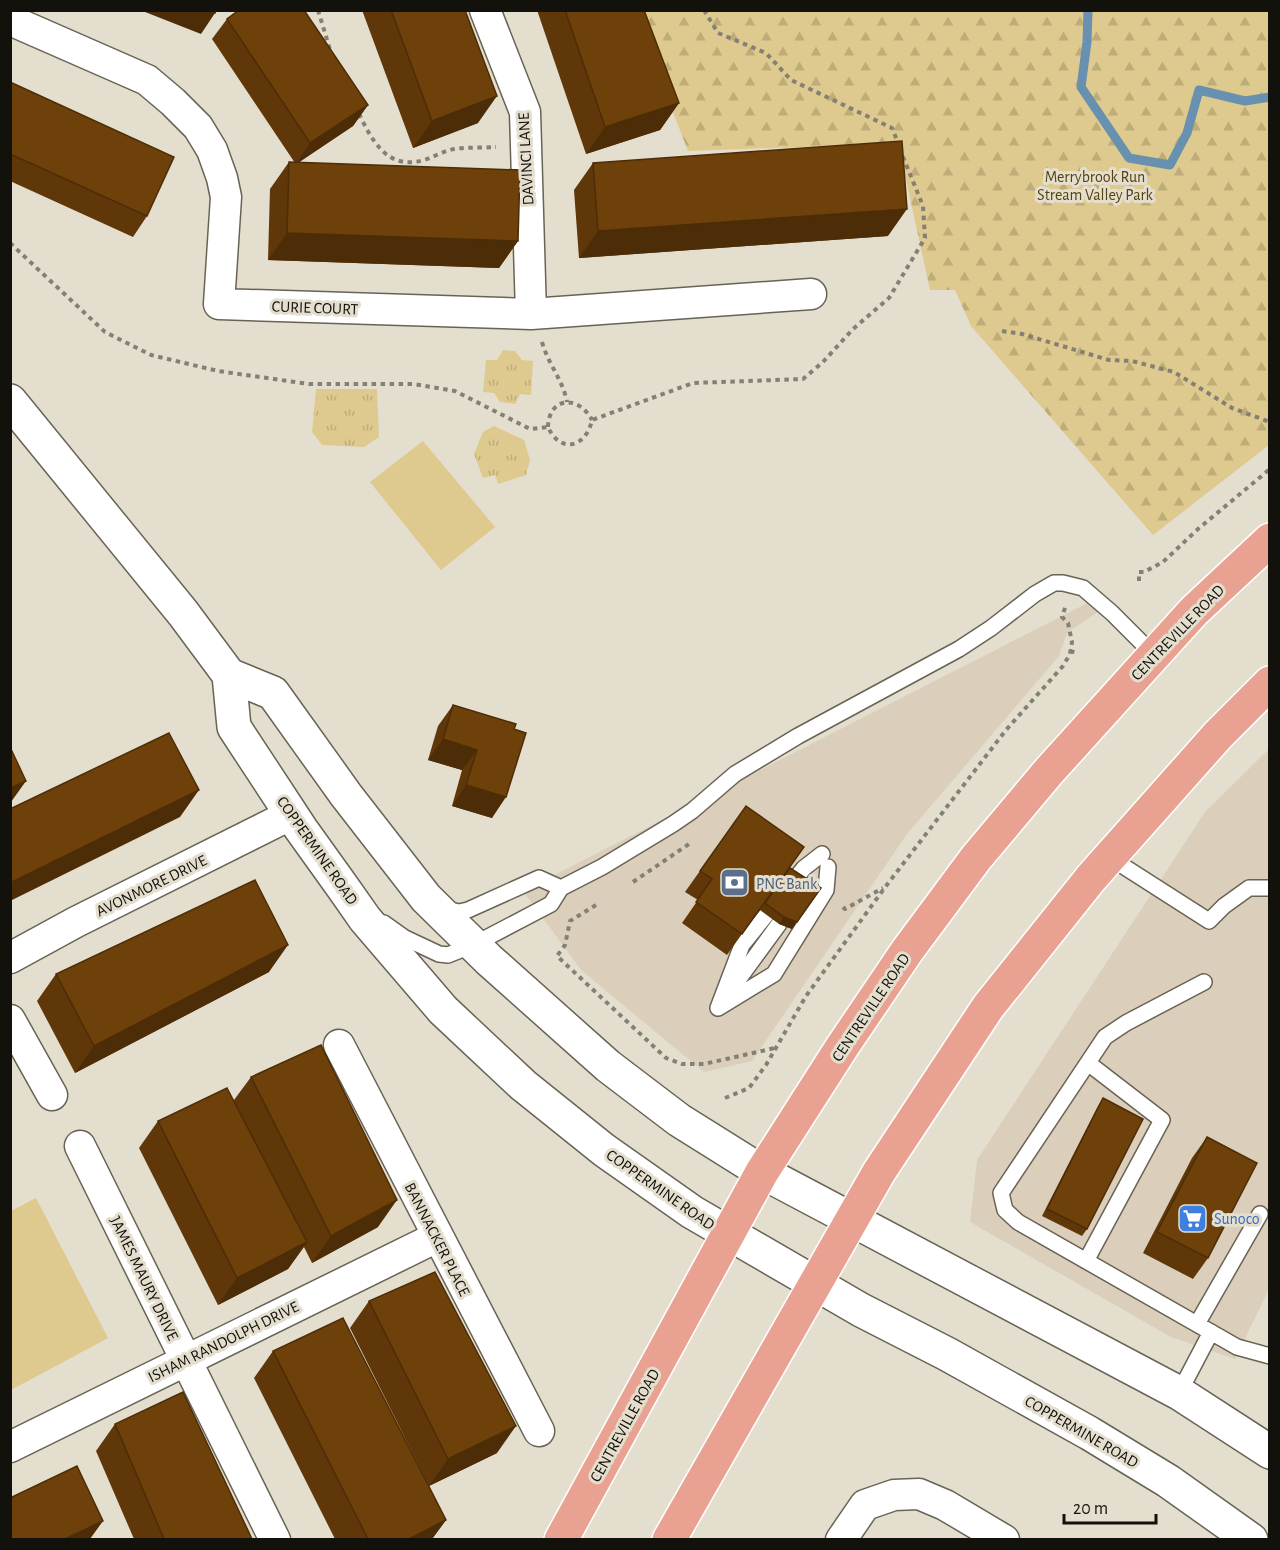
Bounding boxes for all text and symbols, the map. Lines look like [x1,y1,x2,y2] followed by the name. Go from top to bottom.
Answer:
[516,112,536,206] street label: DAVINCI LANE
[1037,169,1154,204] park label: Merrybrook Run Stream Valley Park
[271,298,359,318] street label: CURIE COURT
[1128,582,1227,684] street label: CENTREVILLE ROAD
[274,794,360,908] street label: COPPERMINE ROAD
[94,852,209,920] street label: AVONMORE DRIVE
[719,867,751,899] bank icon: PNC Bank
[756,876,818,892] place label: PNC Bank
[829,951,913,1064] street label: CENTREVILLE ROAD
[603,1147,717,1233] street label: COPPERMINE ROAD
[402,1180,473,1299] street label: BANNACKER PLACE
[1177,1202,1209,1234] supermarket icon: Sunoco
[1214,1211,1260,1227] place label: Sunoco
[107,1214,181,1343] street label: JAMES MAURY DRIVE
[146,1298,302,1385] street label: ISHAM RANDOLPH DRIVE
[587,1366,663,1485] street label: CENTREVILLE ROAD
[1022,1393,1141,1471] street label: COPPERMINE ROAD
[1064,1487,1156,1525] scale bar
[1073,1500,1108,1518] text: 20 m

